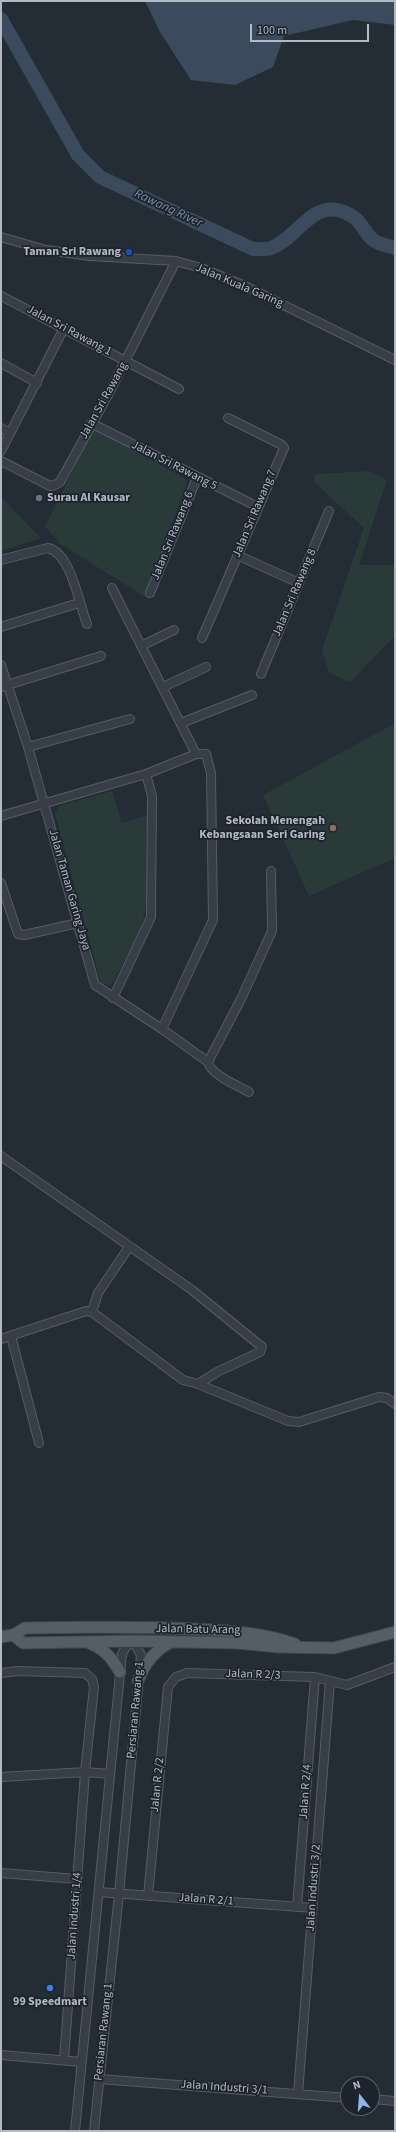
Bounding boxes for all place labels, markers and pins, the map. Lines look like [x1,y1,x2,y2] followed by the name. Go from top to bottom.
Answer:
[23,245,121,259] place label: Taman Sri Rawang
[124,247,134,257] marker: Taman Sri Rawang
[47,491,130,505] place label: Surau Al Kausar
[34,493,44,503] marker: Surau Al Kausar
[199,814,325,842] place label: Sekolah Menengah Kebangsaan Seri Garing
[328,823,338,833] marker: Sekolah Menengah Kebangsaan Seri Garing
[45,1983,55,1993] marker: 99 Speedmart
[13,1995,87,2009] place label: 99 Speedmart

